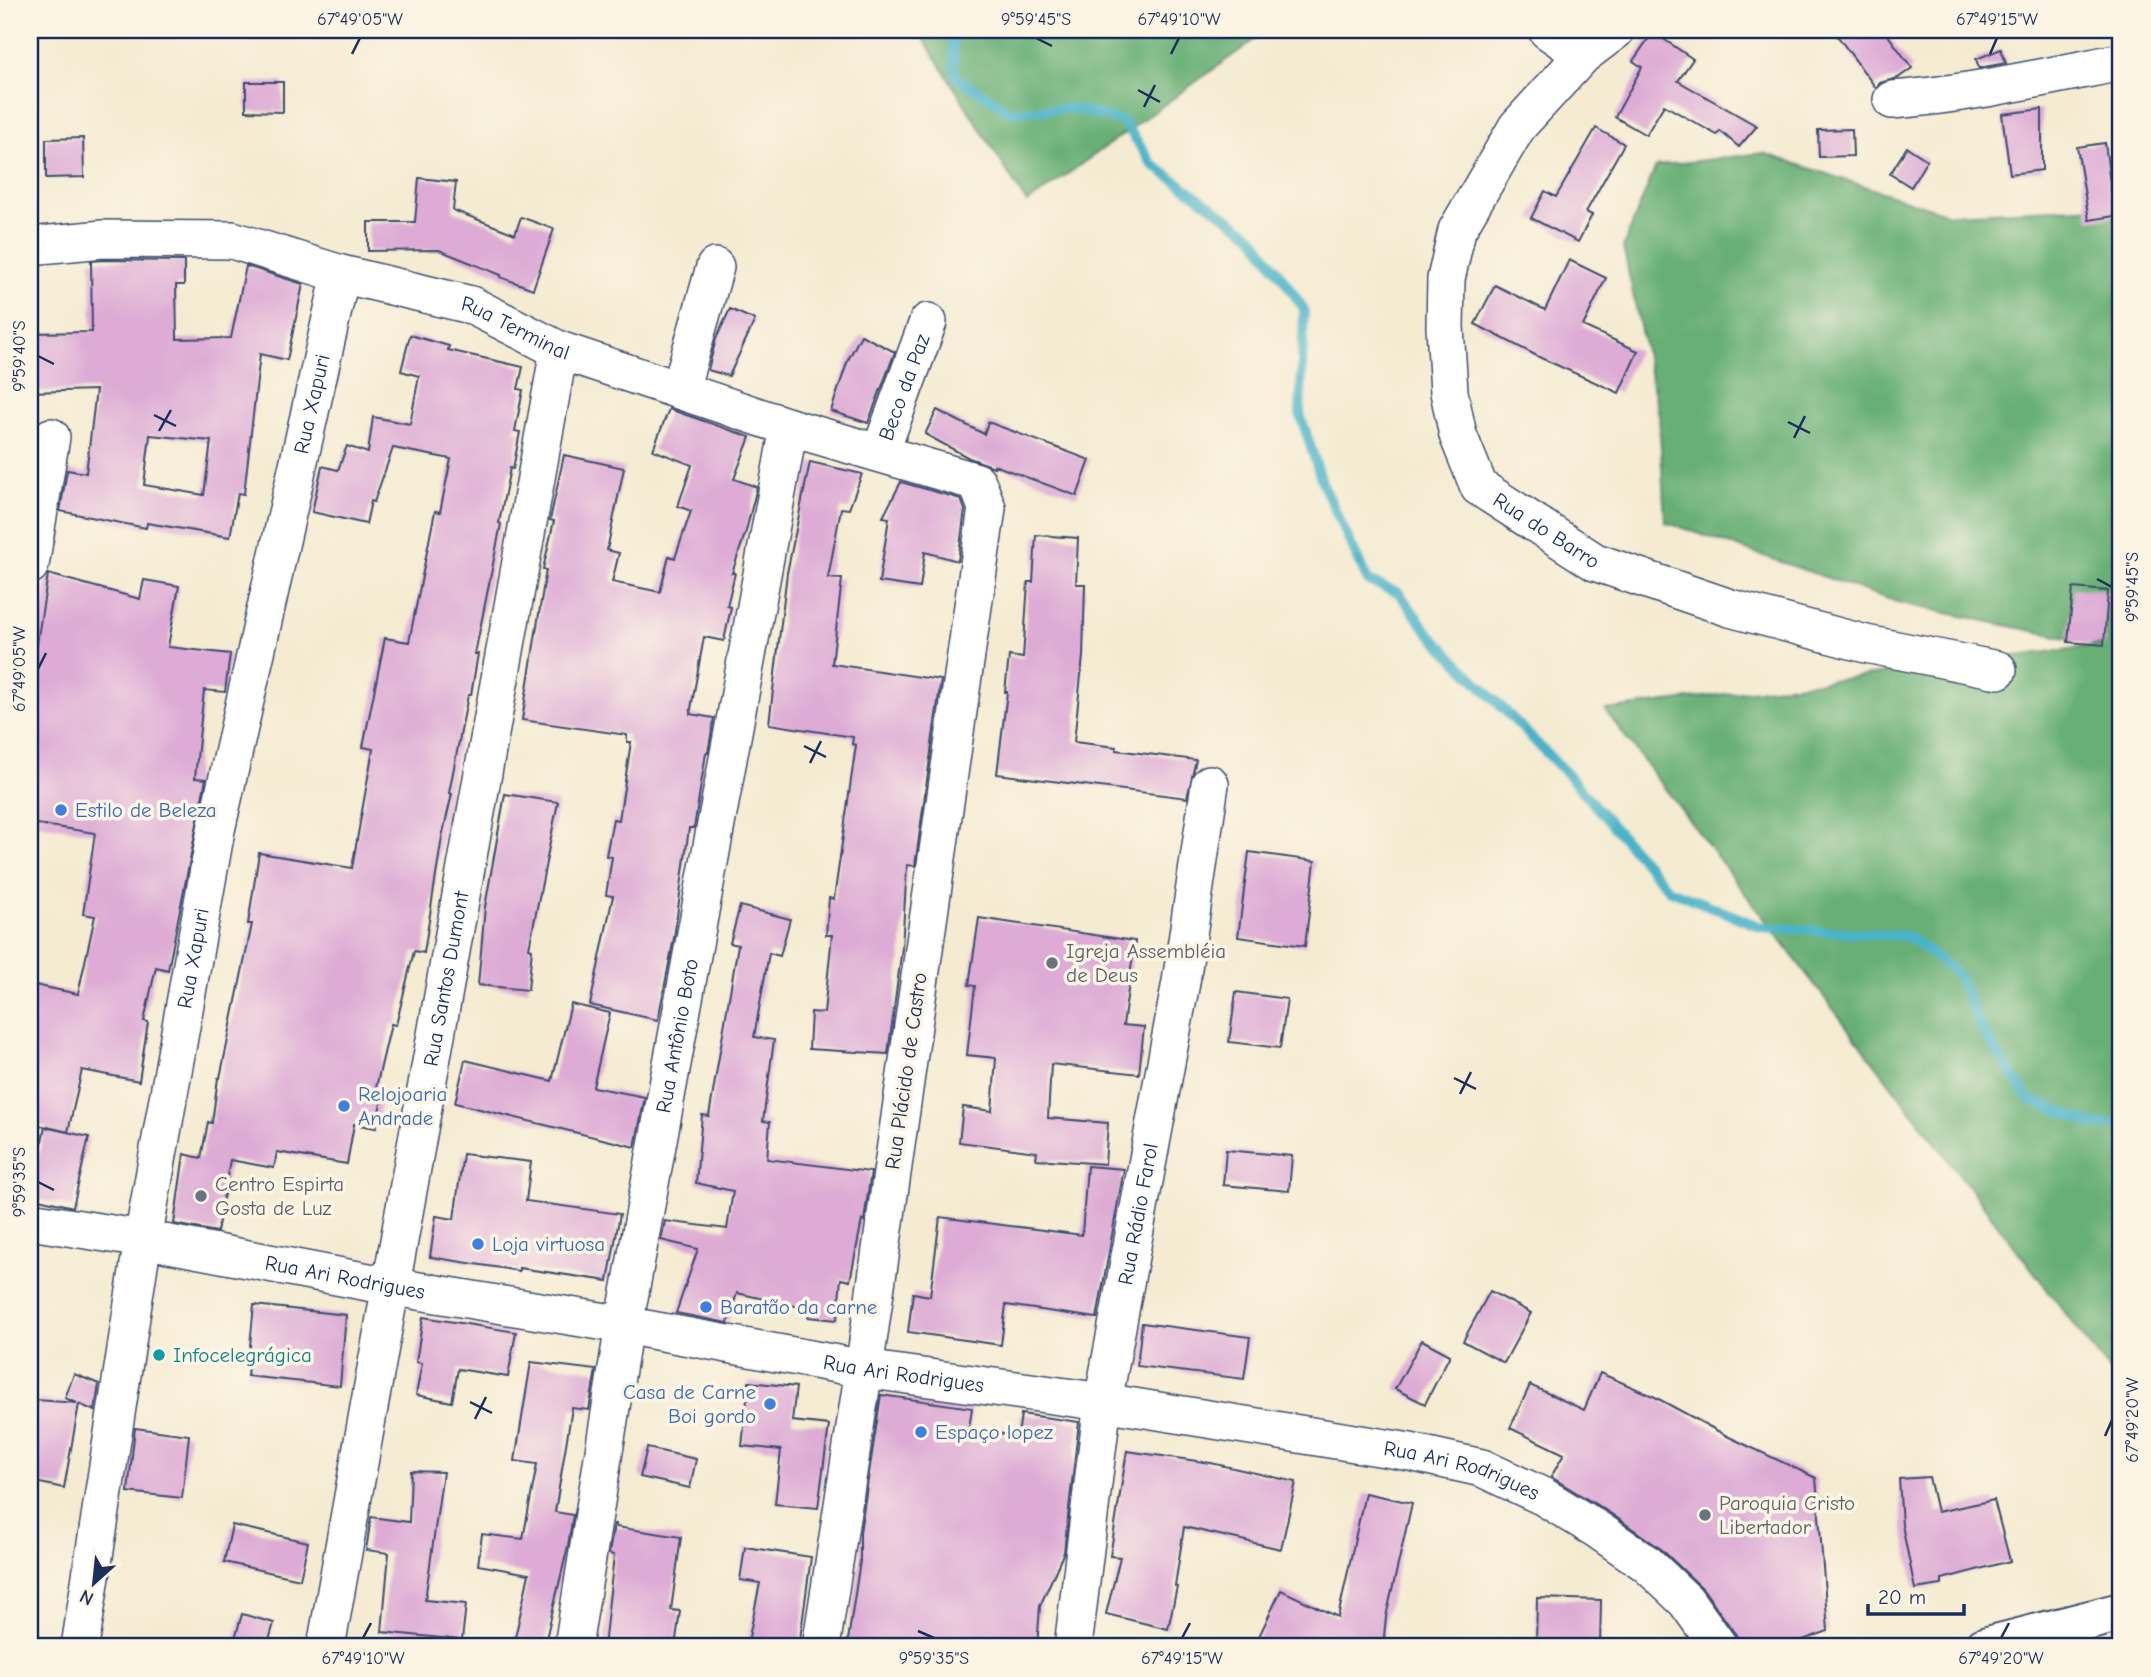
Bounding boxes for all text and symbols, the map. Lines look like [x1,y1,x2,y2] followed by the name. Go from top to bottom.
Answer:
[317,9,403,30] text: 67°49'05"W
[1001,9,1071,30] text: 9°59'45"S
[1137,9,1221,30] text: 67°49'10"W
[1956,9,2038,30] text: 67°49'15"W
[459,291,573,365] street label: Rua Terminal
[9,320,30,392] text: 9°59'40"S
[874,331,935,444] street label: Beco da Paz
[289,352,335,456] street label: Rua Xapuri
[1489,488,1604,574] street label: Rua do Barro
[2122,552,2143,622] text: 9°59'45"S
[9,626,30,712] text: 67°49'05"W
[75,798,217,822] place label: Estilo de Beleza
[53,802,69,818] marker: Estilo de Beleza
[419,888,474,1068] street label: Rua Santos Dumont
[172,906,214,1010] street label: Rua Xapuri
[1066,939,1226,987] place label: Igreja Assembléia de Deus
[1044,955,1060,971] marker: Igreja Assembléia de Deus
[651,957,703,1115] street label: Rua Antônio Boto
[880,971,932,1171] street label: Rua Plácido de Castro
[358,1082,447,1130] place label: Relojoaria Andrade
[336,1098,352,1114] marker: Relojoaria Andrade
[1113,1141,1163,1287] street label: Rua Rádio Farol
[9,1147,30,1217] text: 9°59'35"S
[215,1172,344,1220] place label: Centro Espirta Gosta de Luz
[193,1188,209,1204] marker: Centro Espirta Gosta de Luz
[492,1232,605,1256] place label: Loja virtuosa
[470,1236,486,1252] marker: Loja virtuosa
[263,1251,427,1304] street label: Rua Ari Rodrigues
[720,1295,877,1319] place label: Baratão da carne
[698,1299,714,1315] marker: Baratão da carne
[173,1343,312,1367] place label: Infocelegrágica
[151,1347,167,1363] marker: Infocelegrágica
[821,1350,986,1397] street label: Rua Ari Rodrigues
[2122,1377,2143,1463] text: 67°49'20"W
[623,1380,756,1428] place label: Casa de Carne Boi gordo
[762,1396,778,1412] marker: Casa de Carne Boi gordo
[935,1420,1053,1444] place label: Espaço lopez
[913,1424,929,1440] marker: Espaço lopez
[1382,1436,1543,1505] street label: Rua Ari Rodrigues
[1719,1491,1855,1539] place label: Paroquia Cristo Libertador
[1697,1507,1713,1523] marker: Paroquia Cristo Libertador
[60,1548,130,1618] north arrow
[1868,1572,1964,1616] scale bar
[76,1585,97,1610] text: N
[1878,1585,1926,1609] text: 20 m
[321,1648,405,1669] text: 67°49'10"W
[899,1648,969,1669] text: 9°59'35"S
[1141,1648,1223,1669] text: 67°49'15"W
[1958,1648,2044,1669] text: 67°49'20"W

